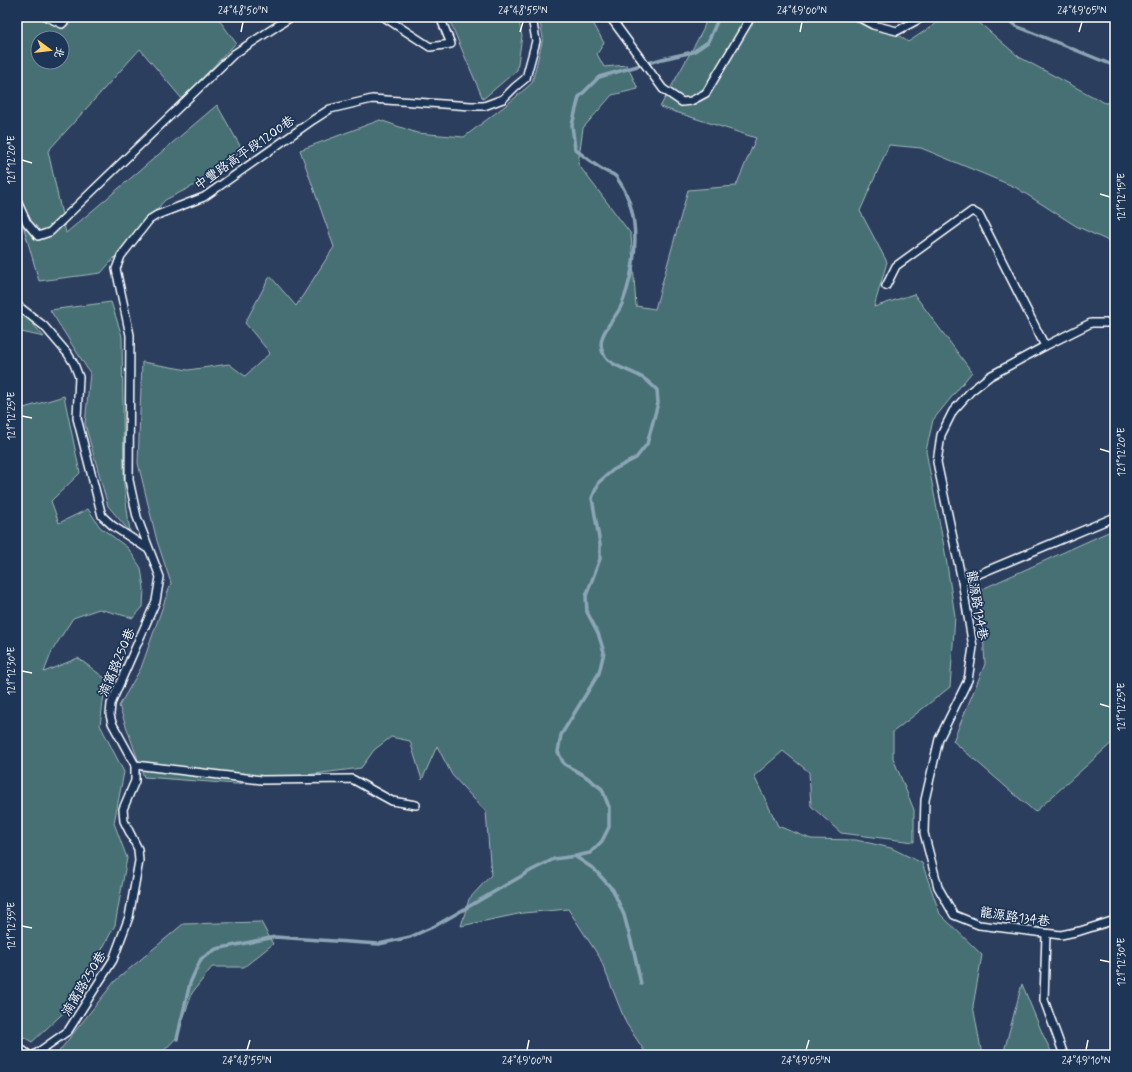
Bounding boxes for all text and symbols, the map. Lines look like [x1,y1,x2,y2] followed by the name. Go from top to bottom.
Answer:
[218,4,268,18] text: 24°48'50"N
[498,4,548,18] text: 24°48'55"N
[777,4,827,18] text: 24°49'00"N
[1057,4,1107,18] text: 24°49'05"N
[30,30,70,70] north arrow
[51,45,67,59] text: 北
[191,112,298,194] street label: 中豐路高平段1200巷
[5,135,19,185] text: 121°12'20"E
[1115,173,1129,221] text: 121°12'15"E
[5,392,19,440] text: 121°12'25"E
[1115,427,1129,477] text: 121°12'20"E
[962,569,991,642] street label: 龍源路134巷
[95,626,139,700] street label: 湳窩路250巷
[5,647,19,695] text: 121°12'30"E
[1115,683,1129,731] text: 121°12'25"E
[5,902,19,950] text: 121°12'35"E
[978,904,1051,931] street label: 龍源路134巷
[1115,938,1129,986] text: 121°12'30"E
[58,948,110,1019] street label: 湳窩路250巷
[222,1054,272,1068] text: 24°48'55"N
[502,1054,552,1068] text: 24°49'00"N
[781,1054,831,1068] text: 24°49'05"N
[1062,1054,1111,1068] text: 24°49'10"N

